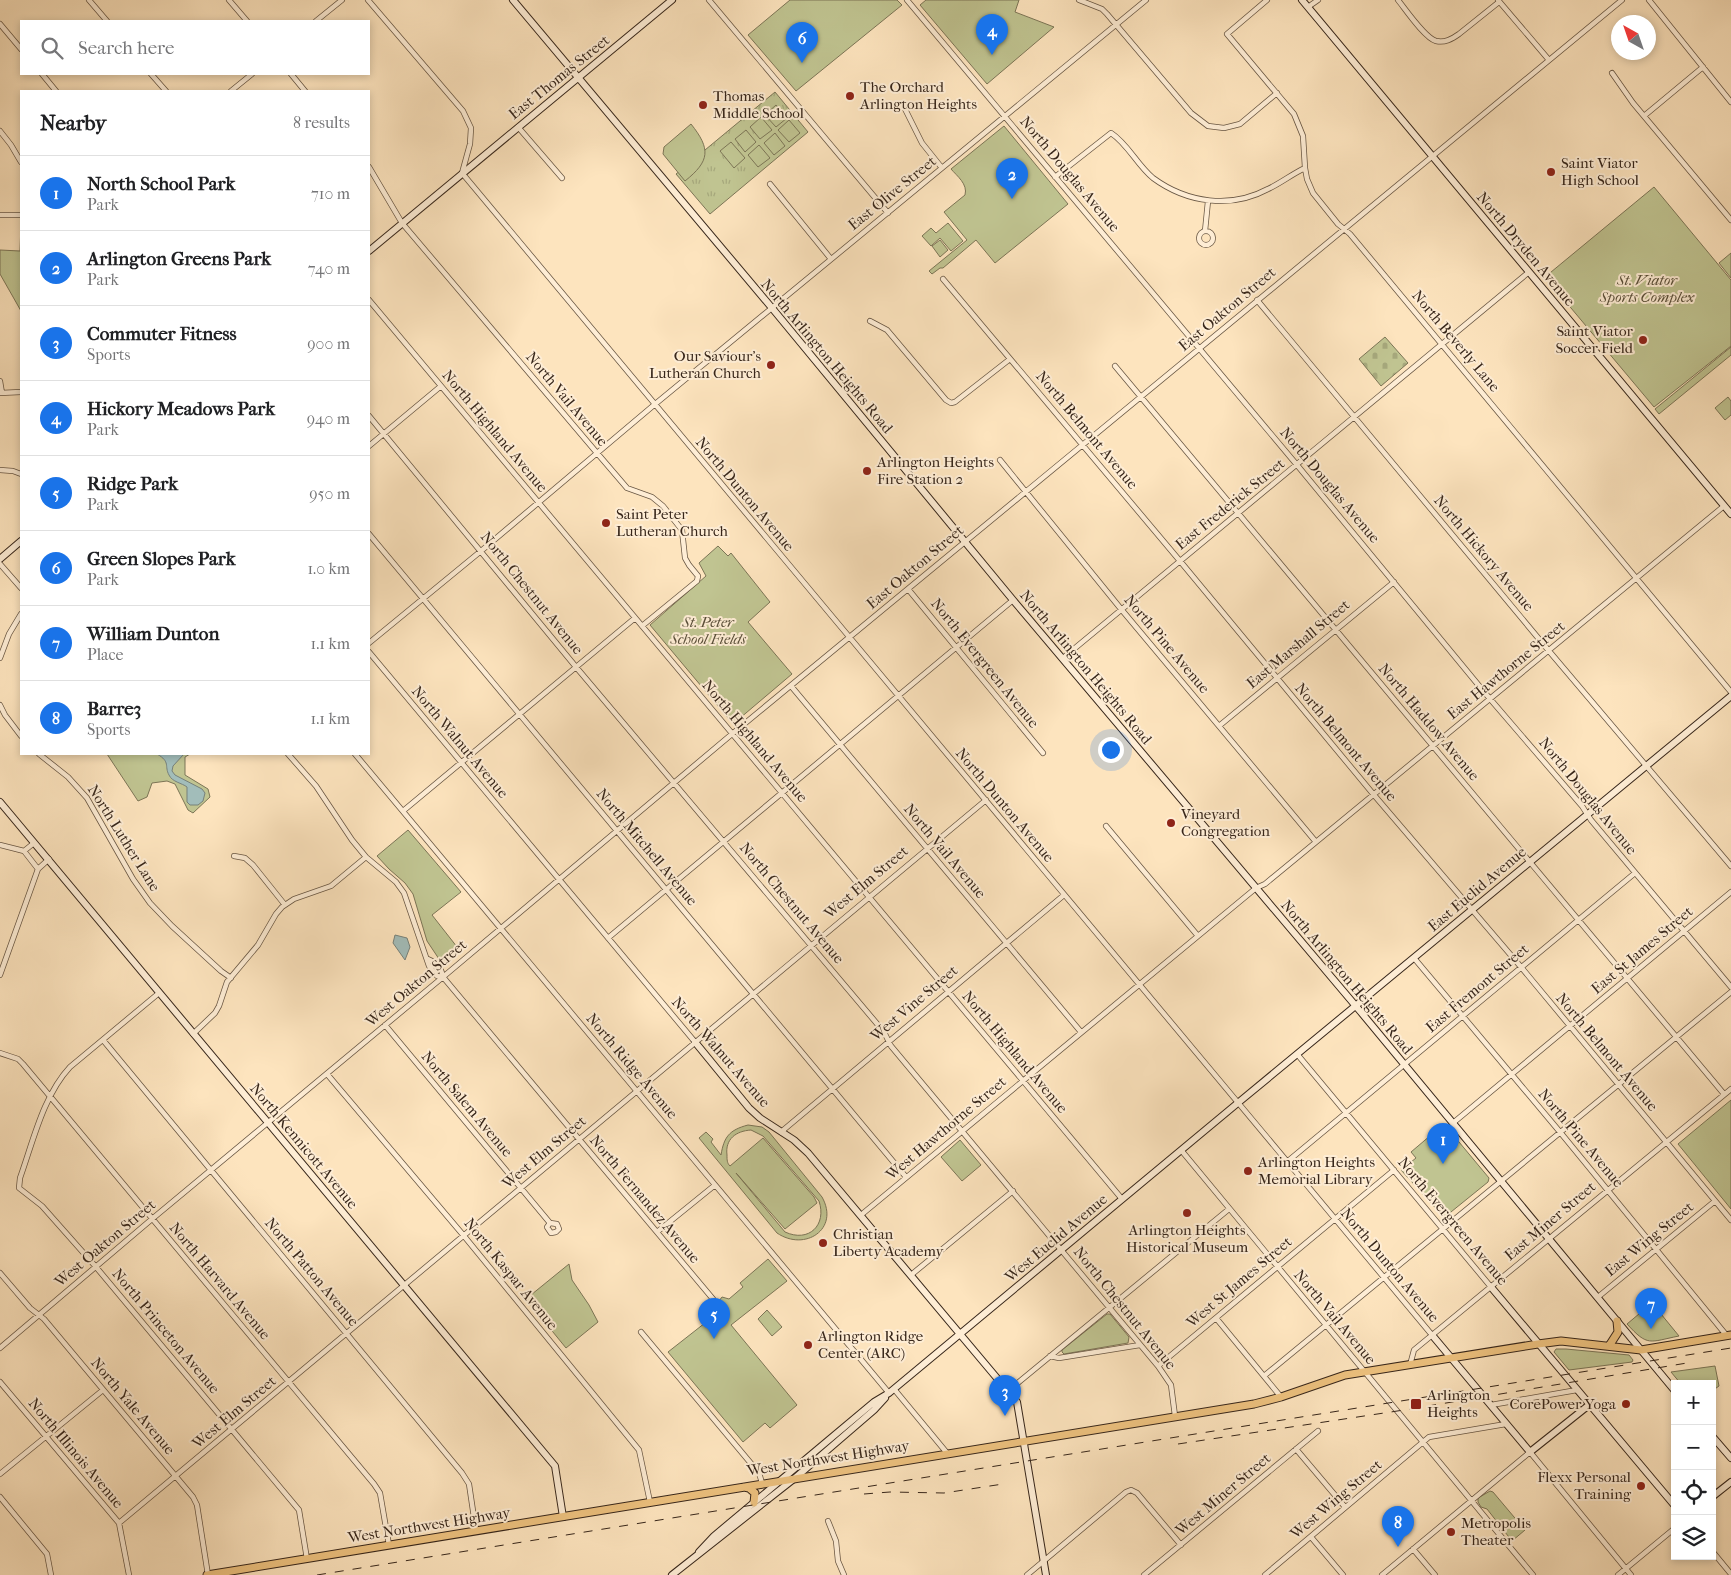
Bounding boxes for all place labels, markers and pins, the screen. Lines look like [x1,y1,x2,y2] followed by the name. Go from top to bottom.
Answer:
[976,14,1008,55] pin: 4
[786,22,818,63] pin: 6
[859,78,977,113] place label: The Orchard Arlington Heights
[713,87,804,122] place label: Thomas Middle School
[844,90,856,102] marker: The Orchard Arlington Heights
[697,99,709,111] marker: Thomas Middle School
[1561,154,1639,189] place label: Saint Viator High School
[996,158,1028,199] pin: 2
[1545,166,1557,178] marker: Saint Viator High School
[1555,322,1634,357] place label: Saint Viator Soccer Field
[1637,334,1649,346] marker: Saint Viator Soccer Field
[649,347,762,382] place label: Our Saviour's Lutheran Church
[765,359,777,371] marker: Our Saviour's Lutheran Church
[876,453,994,488] place label: Arlington Heights Fire Station 2
[861,465,873,477] marker: Arlington Heights Fire Station 2
[616,505,729,540] place label: Saint Peter Lutheran Church
[600,517,612,529] marker: Saint Peter Lutheran Church
[1180,805,1270,840] place label: Vineyard Congregation
[1165,817,1177,829] marker: Vineyard Congregation
[1427,1123,1459,1164] pin: 1
[1257,1153,1375,1188] place label: Arlington Heights Memorial Library
[1242,1165,1254,1177] marker: Arlington Heights Memorial Library
[1181,1207,1193,1219] marker: Arlington Heights Historical Museum
[1126,1221,1249,1256] place label: Arlington Heights Historical Museum
[833,1225,945,1260] place label: Christian Liberty Academy
[817,1237,829,1249] marker: Christian Liberty Academy
[1635,1288,1667,1329] pin: 7
[698,1298,730,1339] pin: 5
[817,1327,924,1362] place label: Arlington Ridge Center (ARC)
[802,1339,814,1351] marker: Arlington Ridge Center (ARC)
[989,1375,1021,1416] pin: 3
[1426,1386,1490,1421] place label: Arlington Heights
[1509,1395,1617,1413] place label: CorePower Yoga
[1409,1397,1423,1411] marker: Arlington Heights
[1620,1398,1632,1410] marker: CorePower Yoga
[1537,1468,1632,1503] place label: Flexx Personal Training
[1635,1480,1647,1492] marker: Flexx Personal Training
[1382,1506,1414,1547] pin: 8
[1461,1514,1531,1549] place label: Metropolis Theater
[1445,1526,1457,1538] marker: Metropolis Theater

